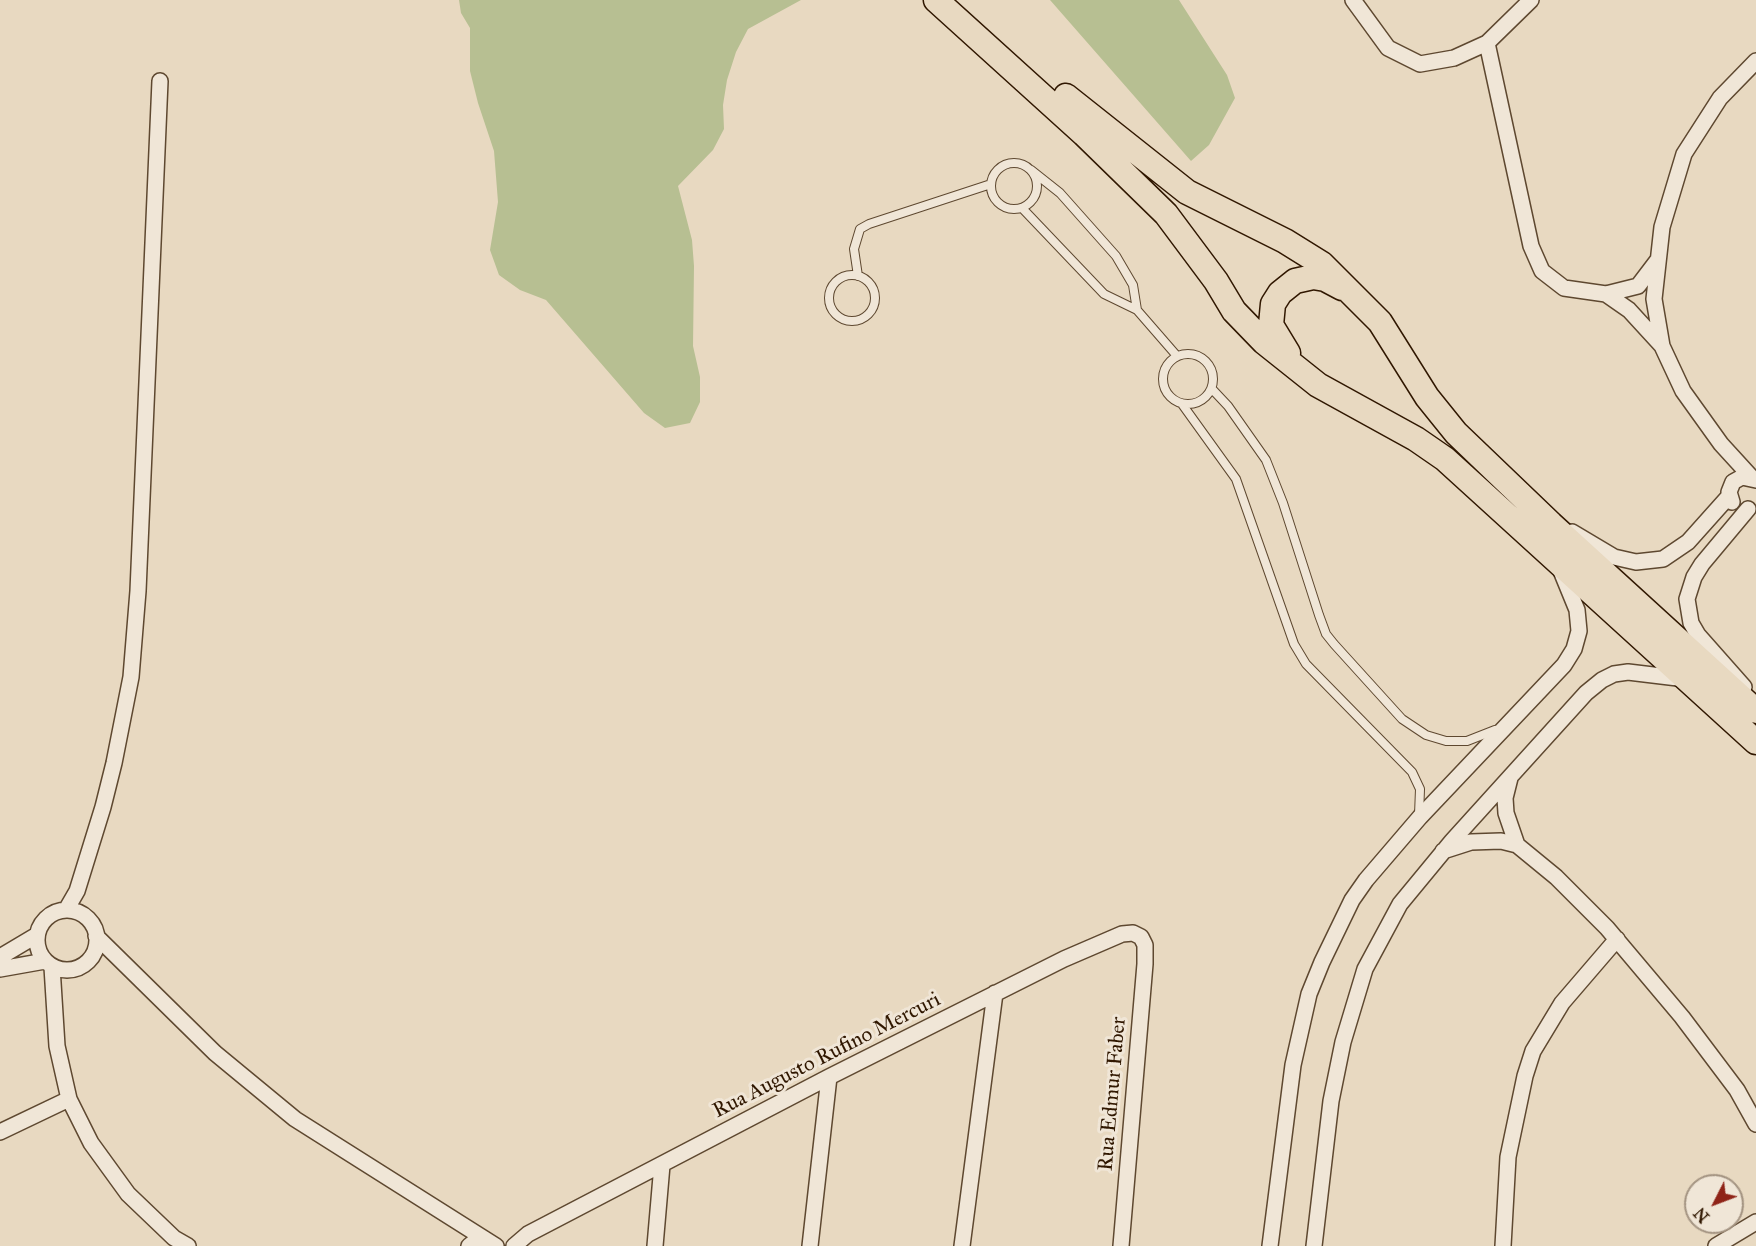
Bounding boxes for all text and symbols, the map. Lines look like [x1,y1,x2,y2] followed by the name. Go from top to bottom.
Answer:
[709,988,945,1124] street label: Rua Augusto Rufino Mercuri
[1094,1016,1132,1172] street label: Rua Edmur Faber
[1684,1174,1744,1234] north arrow
[1690,1204,1713,1226] text: N

